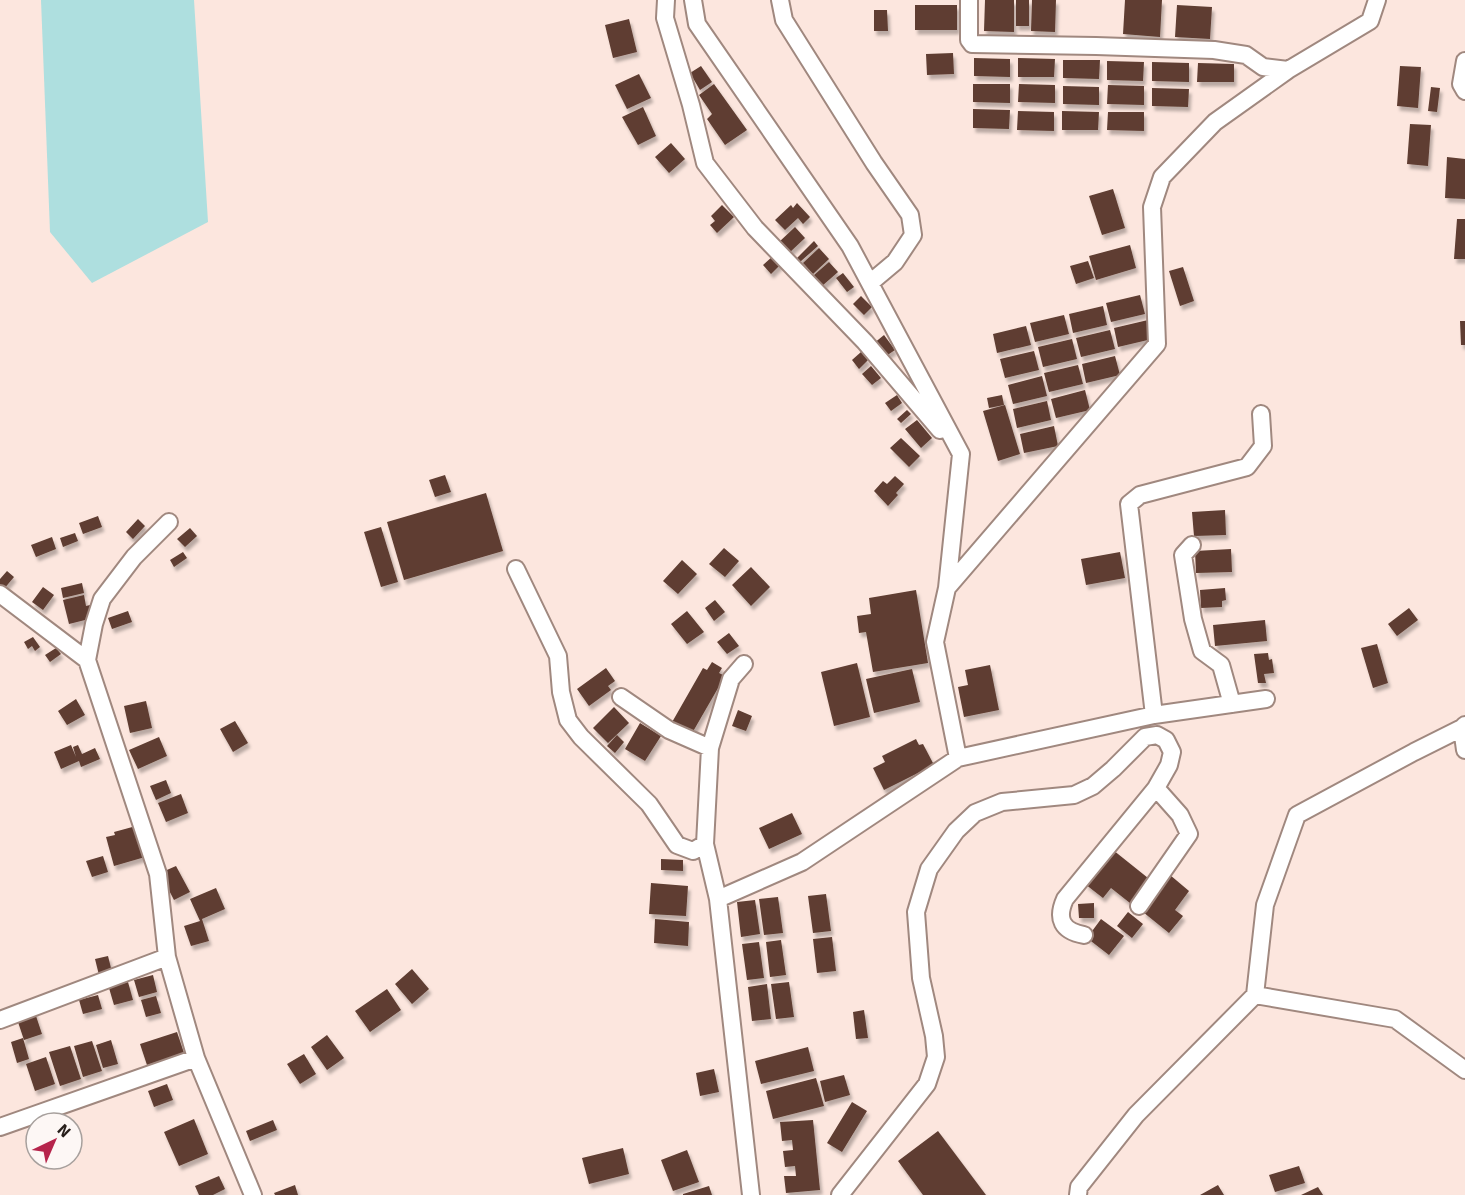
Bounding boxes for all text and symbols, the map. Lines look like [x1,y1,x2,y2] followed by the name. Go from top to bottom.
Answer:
[24,1111,84,1171] north arrow
[53,1120,75,1142] text: N

